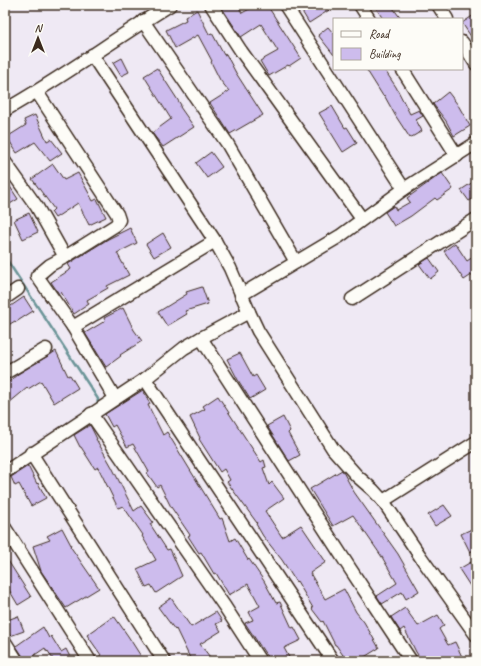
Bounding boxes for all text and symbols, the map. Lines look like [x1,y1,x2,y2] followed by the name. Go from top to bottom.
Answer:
[18,18,58,58] north arrow
[333,18,463,70] legend
[35,21,44,35] text: N
[369,26,391,42] text: Road
[369,46,401,62] text: Building

